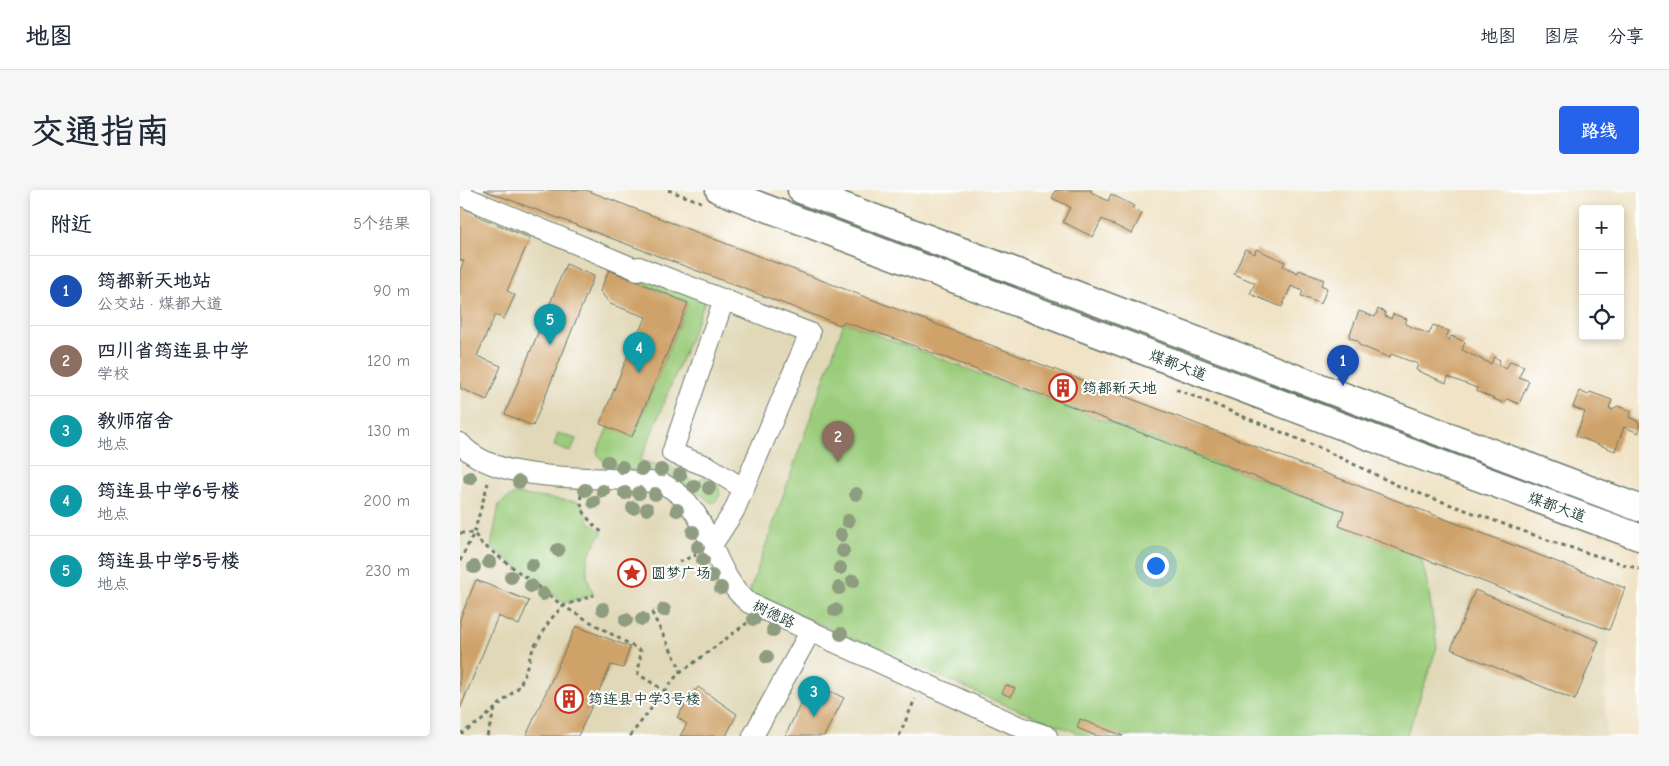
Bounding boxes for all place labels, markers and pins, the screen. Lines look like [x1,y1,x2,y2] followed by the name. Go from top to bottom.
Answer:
[534,304,566,345] pin: 5
[623,332,655,373] pin: 4
[1327,345,1359,386] pin: 1
[1048,373,1078,403] building icon: 筠都新天地
[1082,379,1157,397] place label: 筠都新天地
[822,421,854,462] pin: 2
[617,558,647,588] place icon: 圆梦广场
[651,564,711,582] place label: 圆梦广场
[798,676,830,717] pin: 3
[554,684,584,714] building icon: 筠连县中学3号楼
[588,690,701,708] place label: 筠连县中学3号楼

